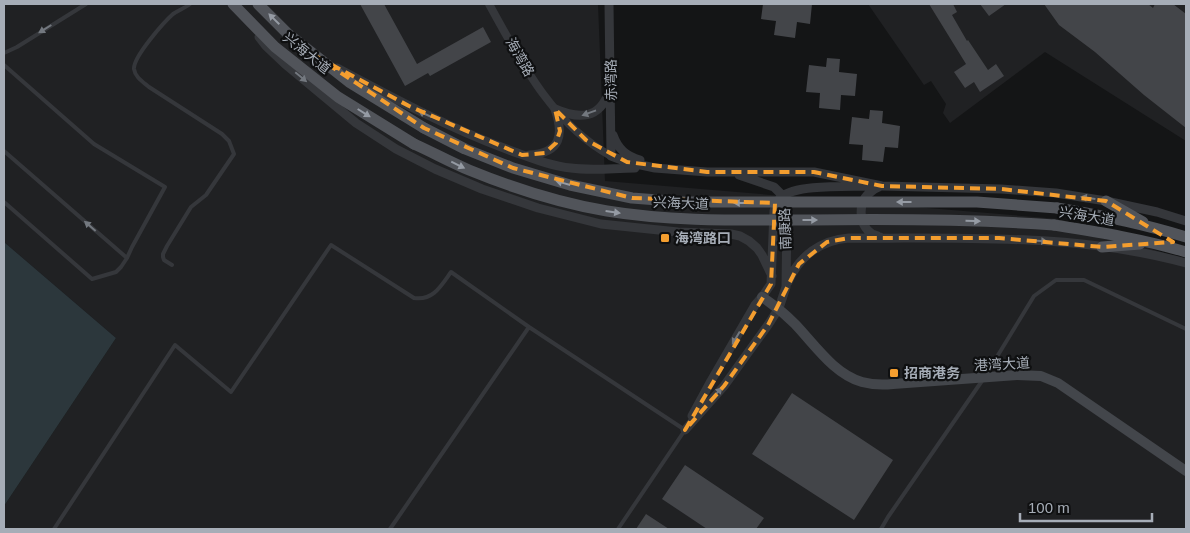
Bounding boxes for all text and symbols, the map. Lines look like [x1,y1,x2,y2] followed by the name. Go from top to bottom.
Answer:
[268,14,280,26] one-way arrow
[39,25,52,34] one-way arrow
[280,29,334,77] street label: 兴海大道
[503,35,537,79] street label: 海湾路
[603,59,619,101] street label: 赤湾路
[294,72,307,83] one-way arrow
[358,108,371,117] one-way arrow
[418,109,432,117] one-way arrow
[581,109,596,117] one-way arrow
[451,161,465,169] one-way arrow
[555,178,570,186] one-way arrow
[653,194,709,212] street label: 兴海大道
[1079,194,1095,202] one-way arrow
[895,198,911,206] one-way arrow
[733,199,749,207] one-way arrow
[1058,204,1116,228] street label: 兴海大道
[606,208,622,216] one-way arrow
[776,208,794,250] street label: 南康路
[803,216,819,224] one-way arrow
[965,217,981,225] one-way arrow
[84,220,97,231] one-way arrow
[675,230,731,246] place label: 海湾路口
[659,232,671,244] marker: 海湾路口
[1032,237,1048,245] one-way arrow
[731,331,740,344] one-way arrow
[974,355,1030,373] street label: 港湾大道
[904,365,960,381] place label: 招商港务
[888,367,900,379] marker: 招商港务
[711,388,723,400] one-way arrow
[1020,490,1152,522] scale bar
[1028,499,1070,516] text: 100 m

